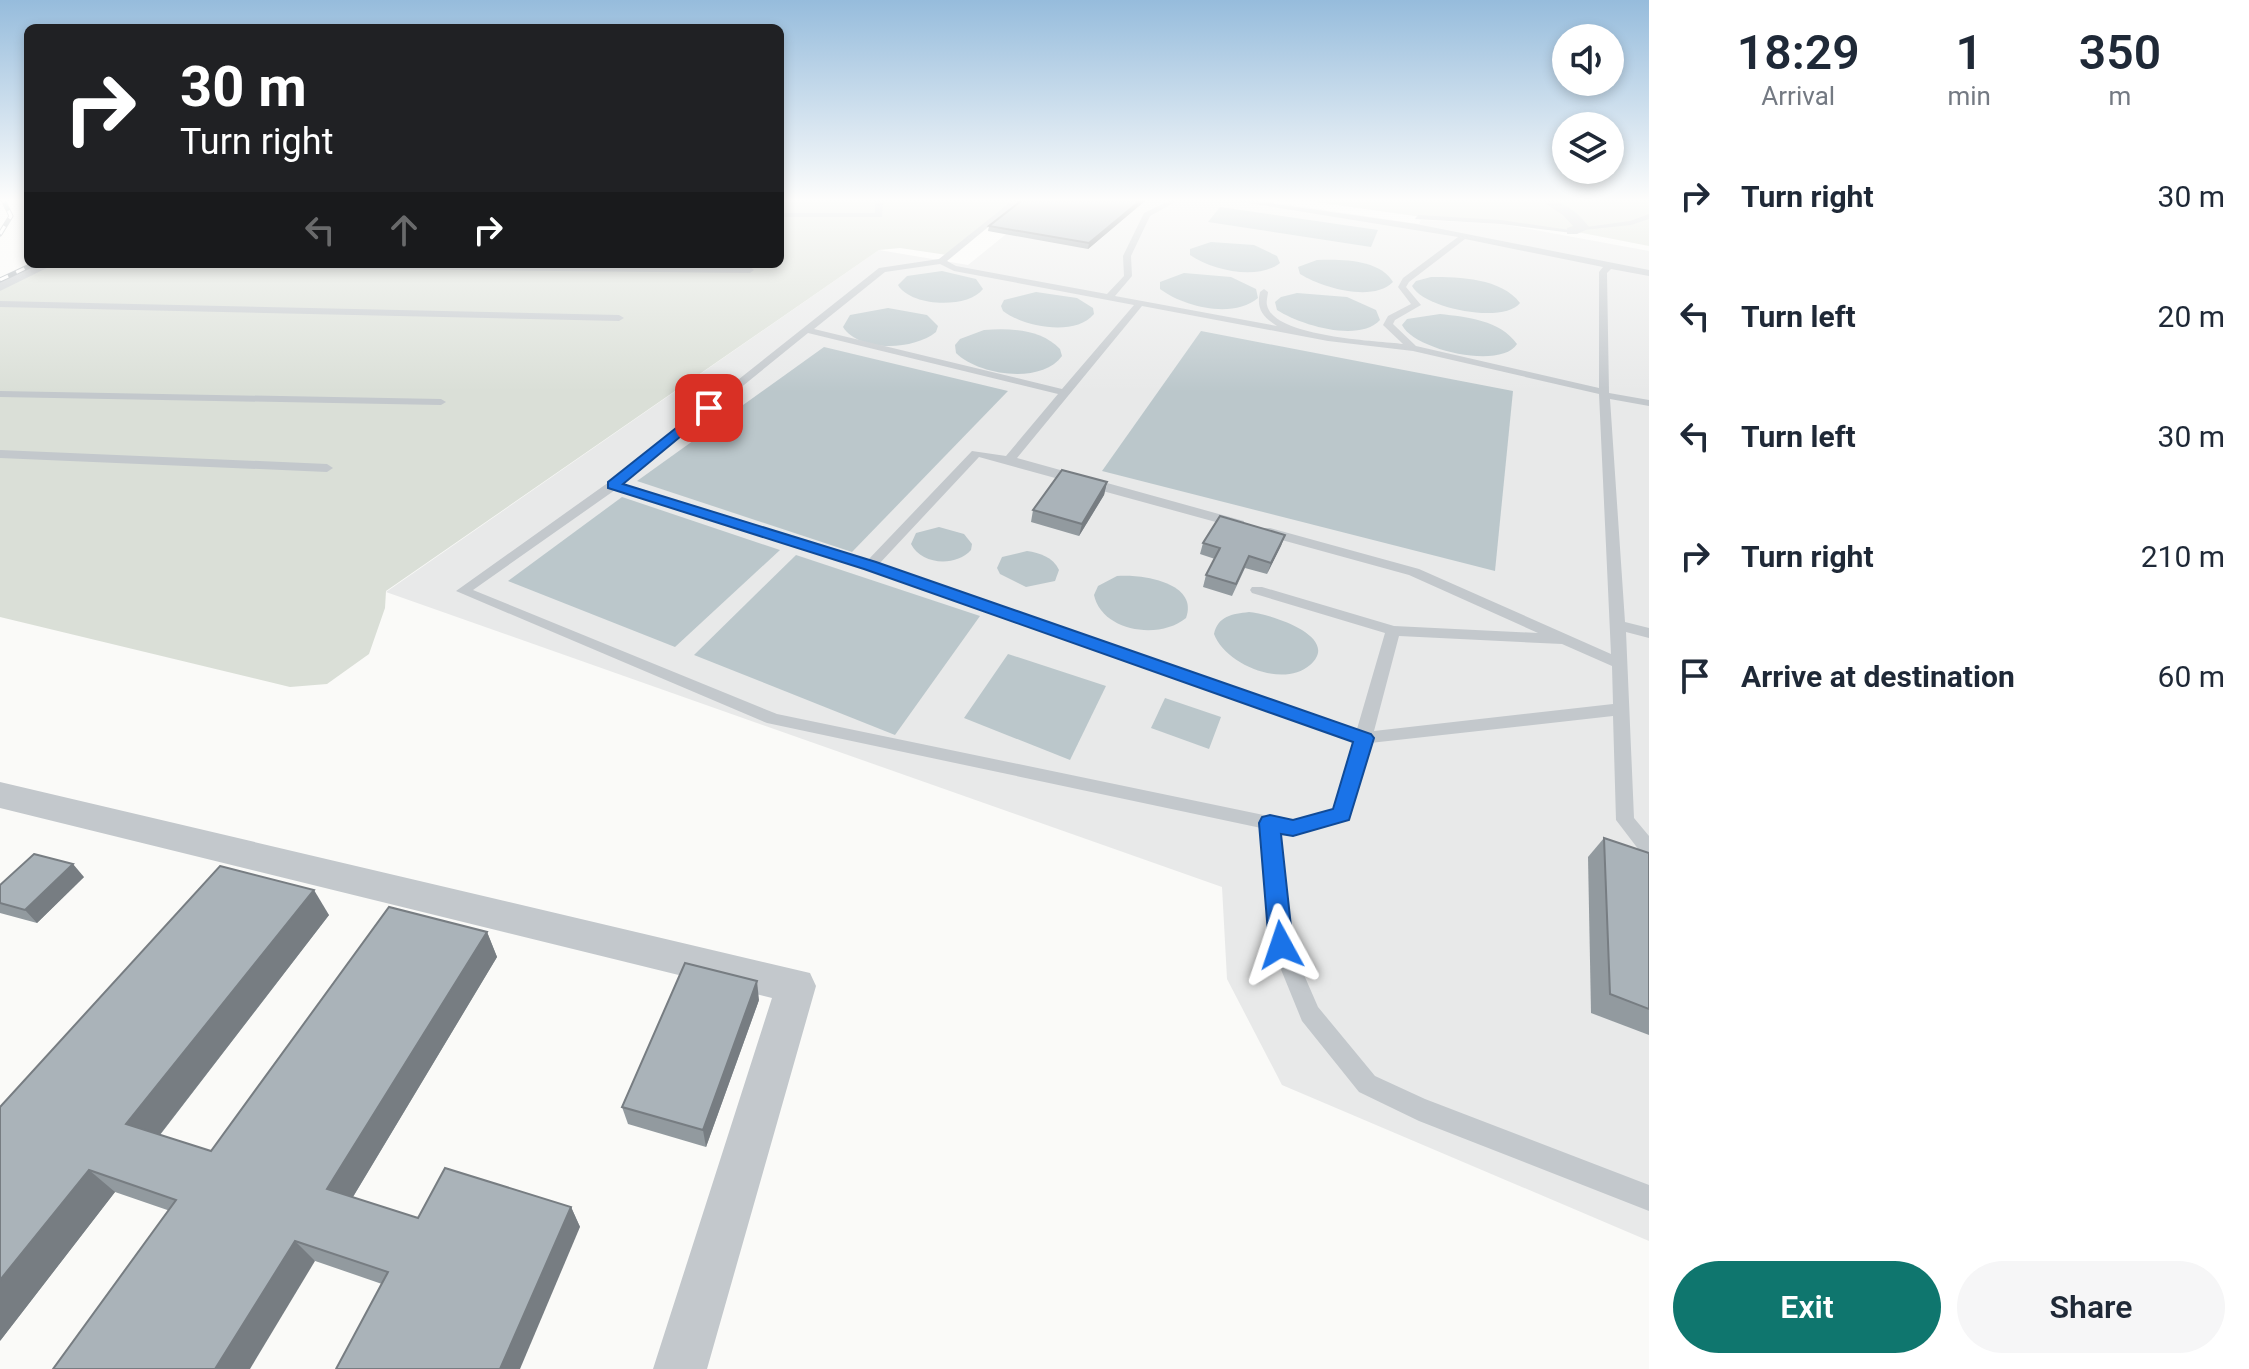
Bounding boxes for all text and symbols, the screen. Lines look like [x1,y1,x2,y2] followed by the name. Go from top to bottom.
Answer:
[1552,24,1624,184] map controls
[1552,24,1624,96] button: sound
[1737,24,1860,81] text: 18:29
[1956,24,1983,81] text: 1
[2079,24,2161,81] text: 350
[180,54,307,120] text: 30 m
[48,56,152,160] icon: right
[1761,81,1835,111] text: Arrival
[1947,81,1991,111] text: min
[2109,81,2131,111] text: m
[1552,112,1624,184] button: layers
[180,121,333,163] text: Turn right
[1673,174,1717,218] icon: right
[1741,179,1874,214] text: Turn right
[2158,179,2225,214] text: 30 m
[298,208,342,252] icon: left
[382,208,426,252] icon: ahead
[466,208,510,252] icon: right
[1673,294,1717,338] icon: left
[1741,299,1856,334] text: Turn left
[2158,299,2225,334] text: 20 m
[675,374,743,442] pin
[687,386,731,430] icon: arrive
[1673,414,1717,458] icon: left
[1741,419,1856,454] text: Turn left
[2158,419,2225,454] text: 30 m
[1673,534,1717,578] icon: right
[1741,539,1874,574] text: Turn right
[2141,539,2225,574] text: 210 m
[1673,654,1717,698] icon: arrive
[1741,659,2015,694] text: Arrive at destination
[2158,659,2225,694] text: 60 m
[1239,903,1323,987] position arrow
[1673,1261,1941,1353] button: Exit
[1957,1261,2225,1353] button: Share

